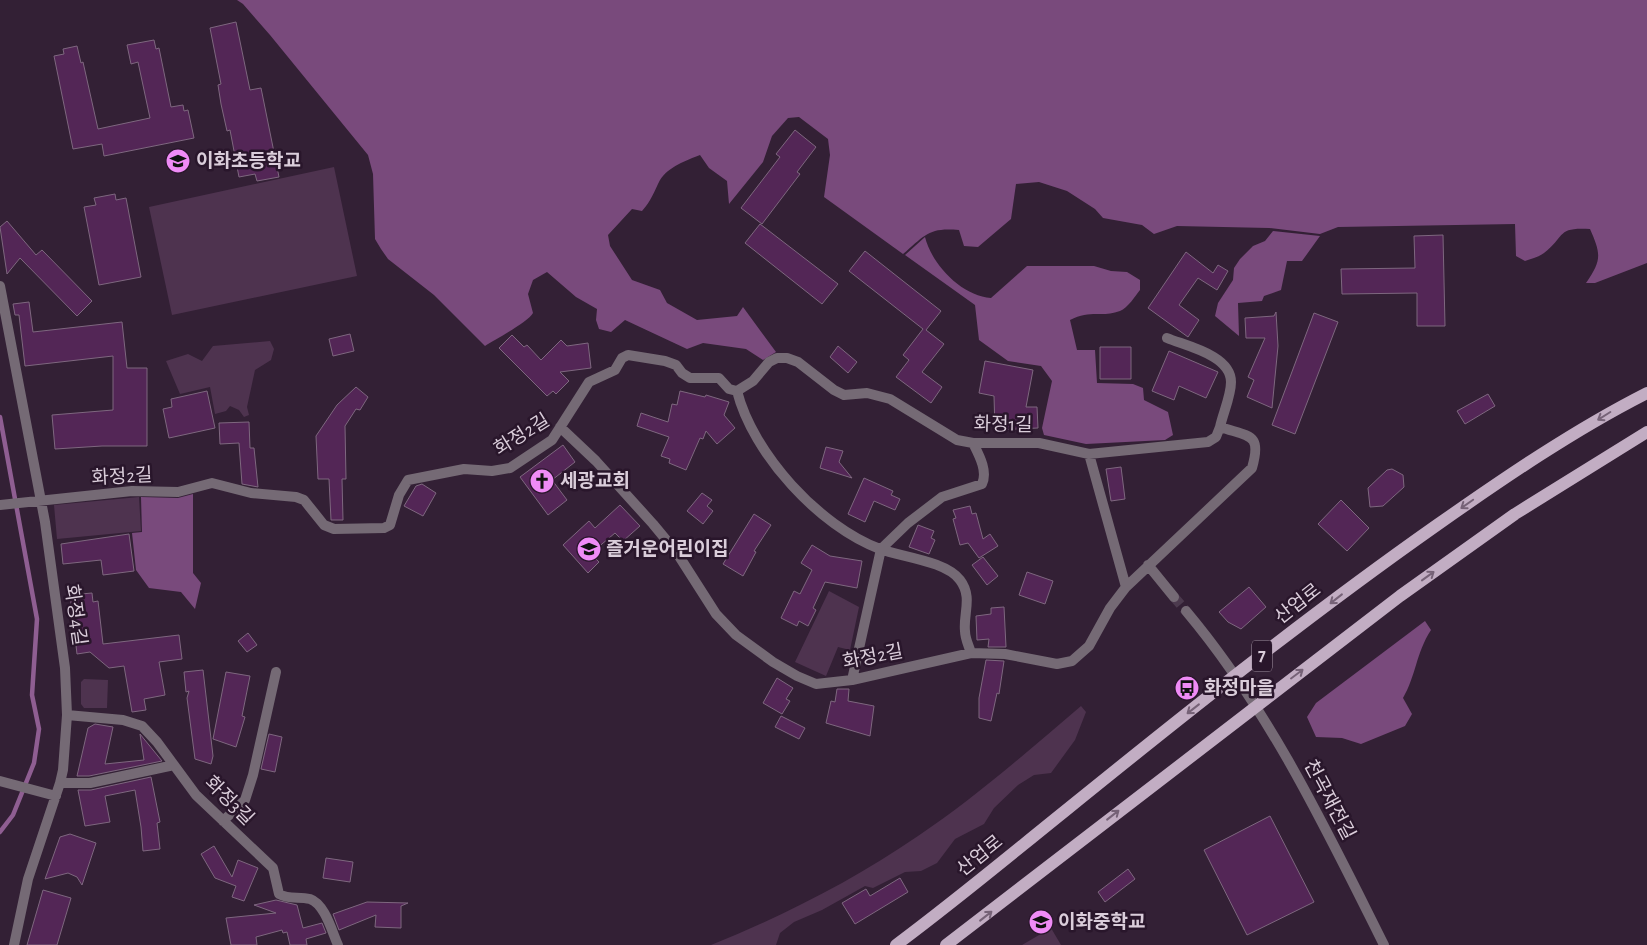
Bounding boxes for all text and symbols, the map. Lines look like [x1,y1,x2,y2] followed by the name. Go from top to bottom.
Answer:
[165,148,191,174] school or university icon: 이화초등학교
[196,150,301,171] place label: 이화초등학교
[491,410,553,459] street label: 화정2길
[1598,412,1612,422] one-way arrow
[973,414,1033,435] street label: 화정1길
[91,465,153,488] street label: 화정2길
[529,468,555,494] church icon: 세광교회
[560,471,630,491] place label: 세광교회
[1460,499,1474,509] one-way arrow
[576,536,602,562] school or university icon: 즐거운어린이집
[606,539,728,559] place label: 즐거운어린이집
[1421,571,1434,582] one-way arrow
[1271,580,1325,628] street label: 산업로
[61,583,90,647] street label: 화정4길
[1329,594,1343,604] one-way arrow
[1252,640,1272,671] road number: 7
[841,641,905,672] street label: 화정2길
[1290,668,1303,679] one-way arrow
[1174,675,1200,701] bus stop icon: 화정마을
[1204,678,1274,698] place label: 화정마을
[1187,704,1200,715] one-way arrow
[1300,756,1359,843] street label: 천곡재전길
[201,772,258,829] street label: 화정3길
[1106,810,1119,821] one-way arrow
[953,831,1006,880] street label: 산업로
[1028,909,1054,935] school or university icon: 이화중학교
[979,911,992,922] one-way arrow
[1058,911,1145,932] place label: 이화중학교

